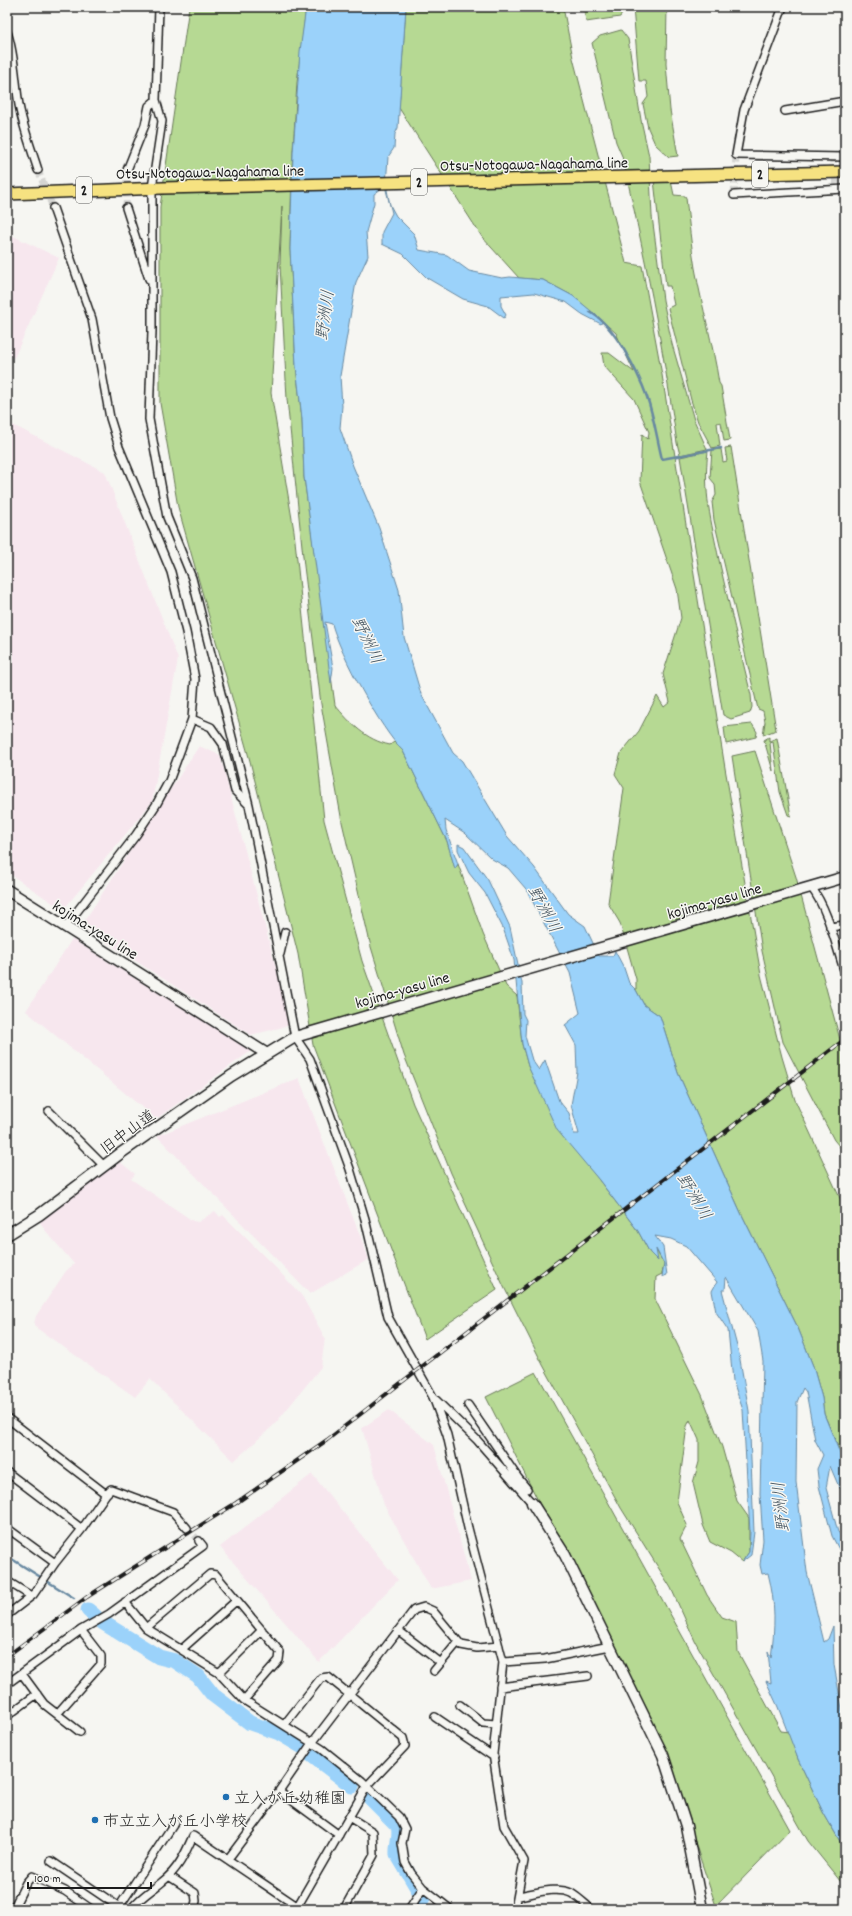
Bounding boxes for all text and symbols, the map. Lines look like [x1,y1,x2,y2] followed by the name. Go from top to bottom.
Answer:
[440,152,628,179] street label: Otsu-Notogawa-Nagahama line
[116,160,304,187] street label: Otsu-Notogawa-Nagahama line
[752,161,768,187] road number: 2
[411,169,427,195] road number: 2
[76,177,92,203] road number: 2
[312,288,342,342] water label: 野洲川
[343,613,387,669] water label: 野洲川
[665,878,765,927] street label: kojima-yasu line
[520,882,565,939] water label: 野洲川
[47,896,142,967] street label: kojima-yasu line
[353,967,453,1016] street label: kojima-yasu line
[96,1105,161,1161] street label: 旧中山道
[669,1170,716,1226] water label: 野洲川
[768,1480,798,1533] water label: 野洲川
[234,1788,346,1811] place label: 立入が丘幼稚園
[221,1792,231,1802] marker: 立入が丘幼稚園
[103,1811,247,1834] place label: 市立立入が丘小学校
[90,1815,100,1825] marker: 市立立入が丘小学校
[28,1864,151,1890] scale bar
[34,1871,61,1888] text: 100 m

